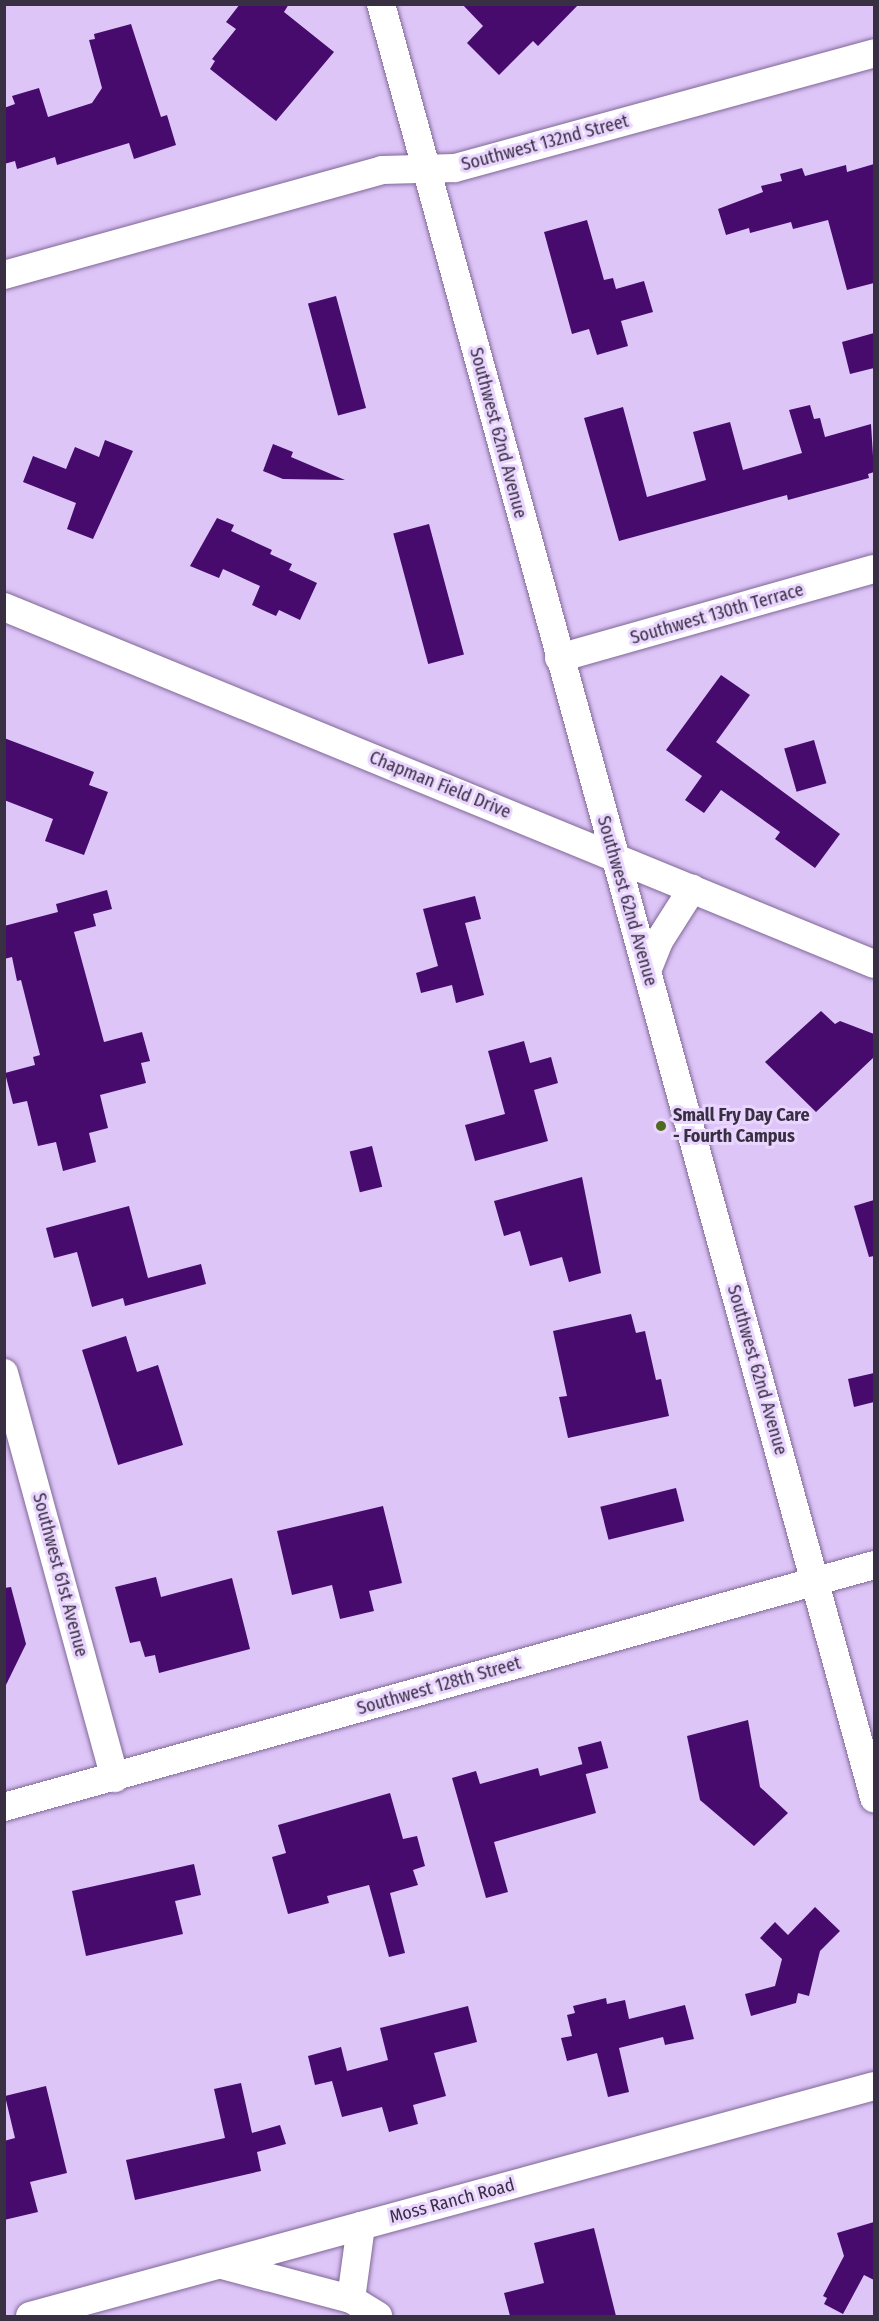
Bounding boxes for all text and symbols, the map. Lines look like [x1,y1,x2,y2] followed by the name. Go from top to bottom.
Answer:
[459,110,631,176] street label: Southwest 132nd Street
[465,345,531,521] street label: Southwest 62nd Avenue
[628,579,806,649] street label: Southwest 130th Terrace
[366,747,514,823] street label: Chapman Field Drive
[592,814,662,988] street label: Southwest 62nd Avenue
[673,1105,810,1148] place label: Small Fry Day Care - Fourth Campus
[654,1119,668,1133] marker: Small Fry Day Care - Fourth Campus
[722,1283,792,1457] street label: Southwest 62nd Avenue
[28,1491,92,1659] street label: Southwest 61st Avenue
[355,1652,523,1720] street label: Southwest 128th Street
[387,2174,517,2228] street label: Moss Ranch Road

